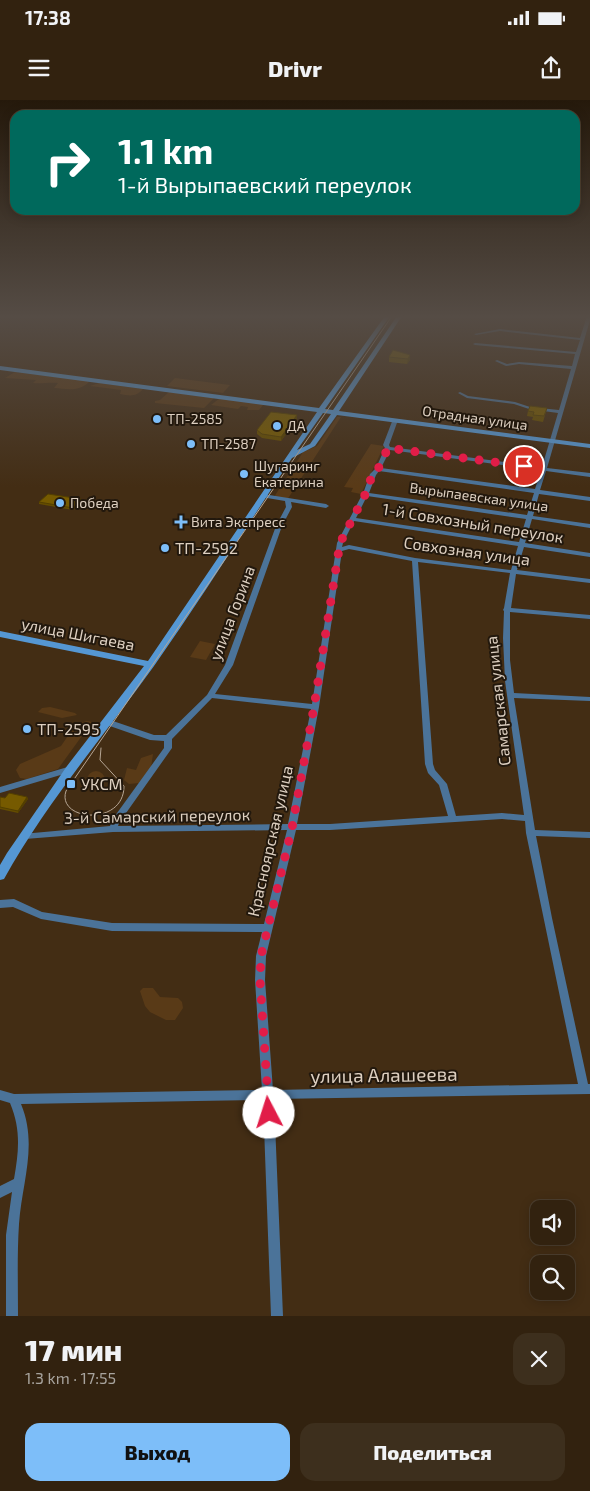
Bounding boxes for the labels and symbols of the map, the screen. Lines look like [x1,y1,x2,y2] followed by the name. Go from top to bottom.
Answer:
[421,402,529,433] street label: Отрадная улица
[167,410,222,427] place label: ТП-2585
[151,413,163,425] marker: ТП-2585
[287,417,306,434] place label: ДА
[271,420,283,432] marker: ДА
[201,435,256,452] place label: ТП-2587
[185,438,197,450] marker: ТП-2587
[503,445,545,487] pin
[254,457,324,490] place label: Шугаринг Екатерина
[238,468,250,480] marker: Шугаринг Екатерина
[409,478,550,515] street label: Вырыпаевская улица
[70,494,119,511] place label: Победа
[54,497,66,509] marker: Победа
[381,499,565,547] street label: 1-й Совхозный переулок
[191,513,286,530] place label: Вита Экспресс
[175,516,187,528] marker: Вита Экспресс
[403,532,531,570] street label: Совхозная улица
[175,538,238,557] place label: ТП-2592
[159,542,171,554] marker: ТП-2592
[205,563,259,663] street label: улица Горина
[20,613,136,655] street label: улица Шигаева
[481,635,515,767] street label: Самарская улица
[37,719,99,738] place label: ТП-2595
[21,723,33,735] marker: ТП-2595
[243,764,297,918] street label: Красноярская улица
[81,774,123,793] place label: УКСМ
[65,778,77,790] marker: УКСМ
[64,804,251,828] street label: 3-й Самарский переулок
[310,1062,458,1088] street label: улица Алашеева
[242,1086,294,1138] position arrow

